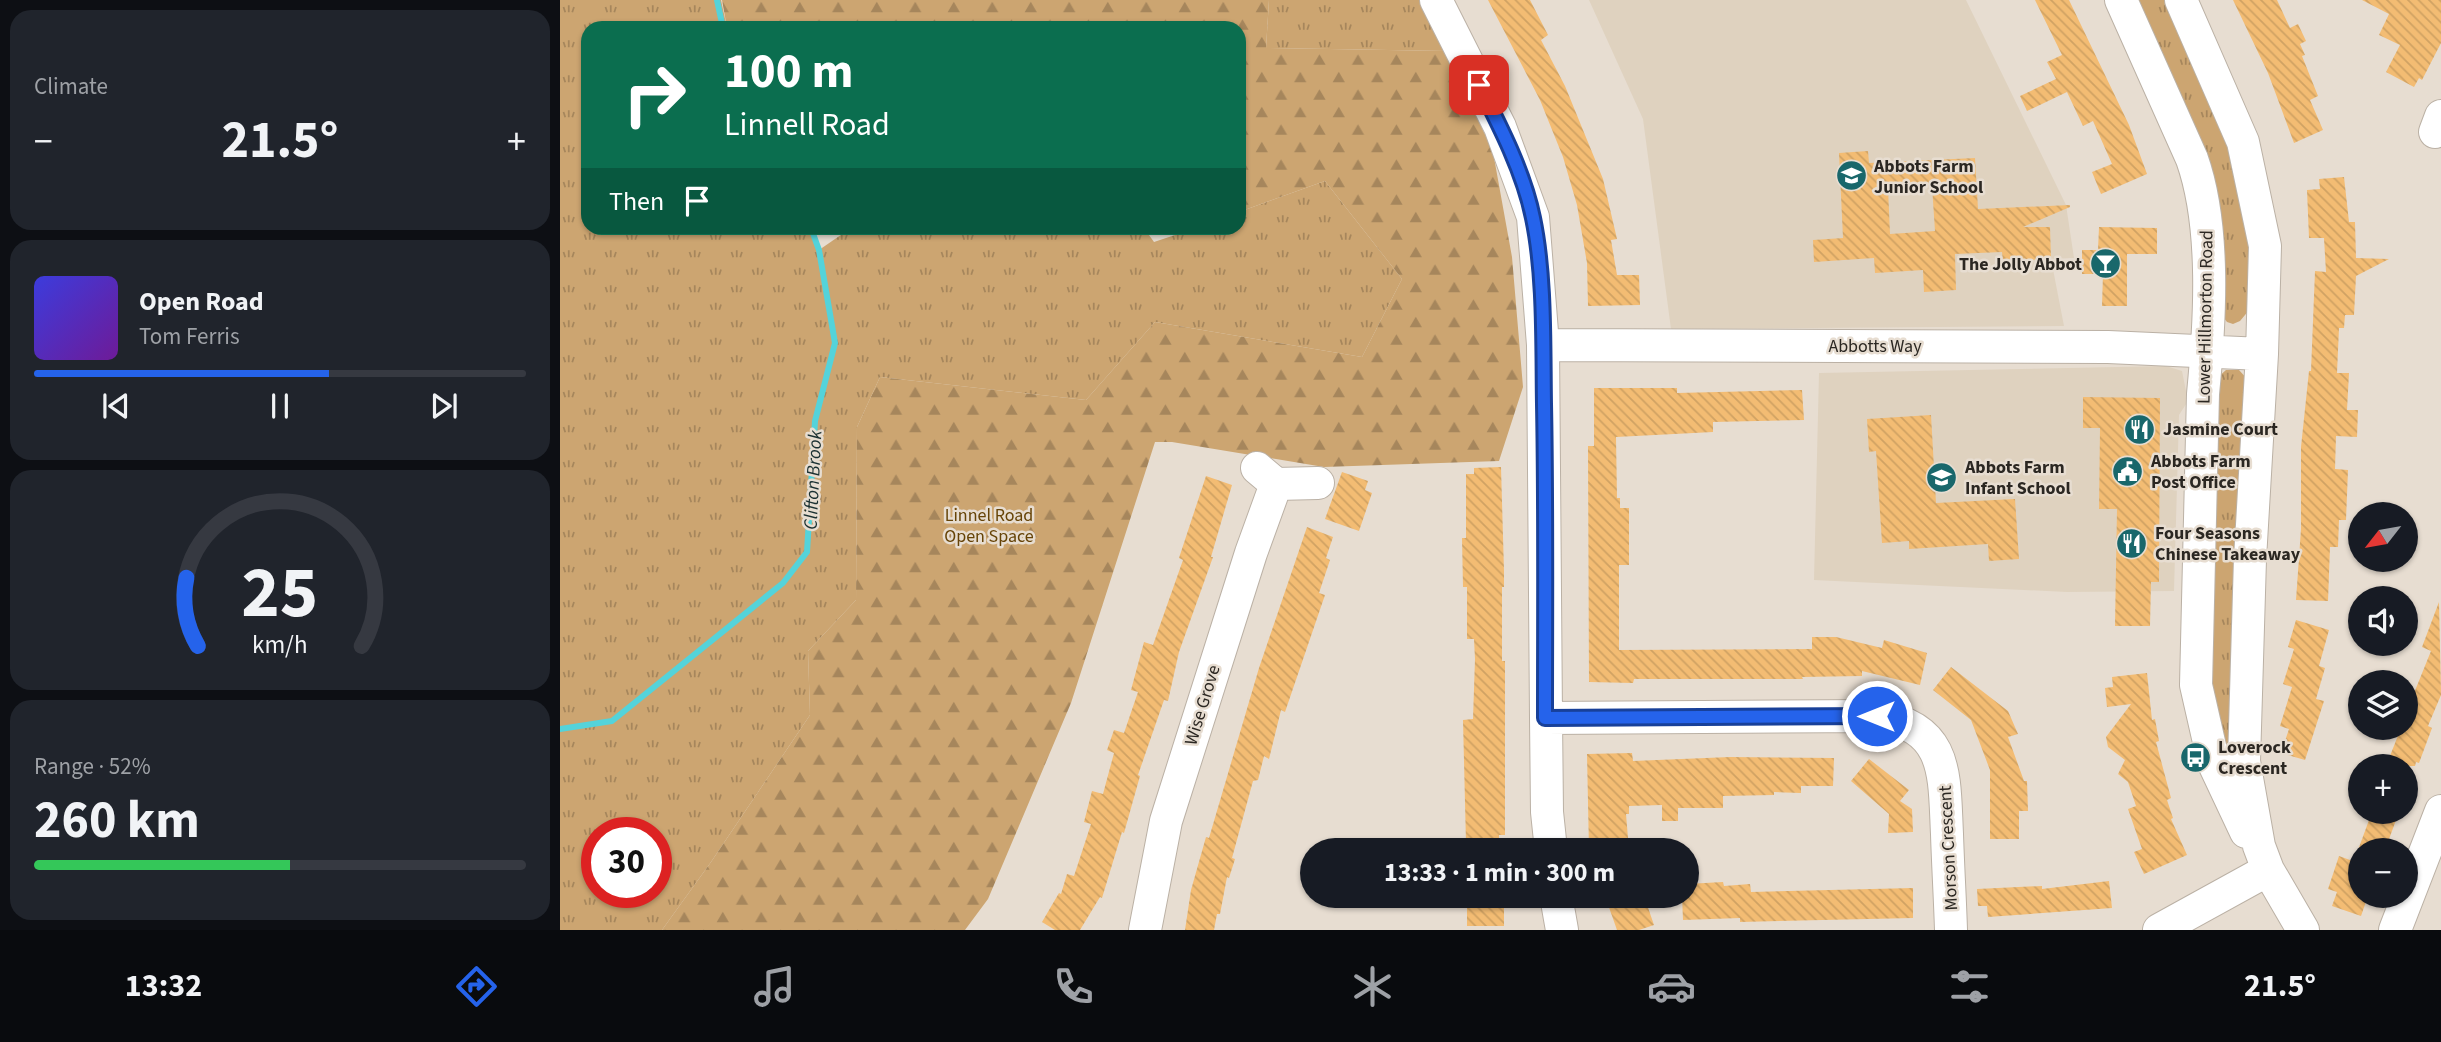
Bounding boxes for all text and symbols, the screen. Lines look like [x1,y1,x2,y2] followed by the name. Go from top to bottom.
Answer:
[724,37,853,107] text: 100 m
[609,49,700,140] icon: right
[1449,55,1509,115] pin
[1460,66,1498,104] icon: arrive
[34,70,108,103] text: Climate
[724,102,890,148] text: Linnell Road
[222,104,338,178] text: 21.5°
[34,115,53,169] text: −
[507,115,526,169] text: +
[1873,154,1983,200] place label: Abbots Farm Junior School
[1834,159,1868,193] school or university icon: Abbots Farm Junior School
[678,182,716,220] icon: arrive
[609,183,664,220] text: Then
[2191,230,2220,404] street label: Lower Hillmorton Road
[2088,247,2122,281] bar icon: The Jolly Abbot
[1959,252,2082,277] place label: The Jolly Abbot
[139,283,264,320] text: Open Road
[139,320,240,353] text: Tom Ferris
[1828,334,1922,359] street label: Abbotts Way
[97,387,135,425] icon: previous
[261,387,299,425] icon: pause
[425,387,463,425] icon: next
[2123,412,2157,446] restaurant icon: Jasmine Court
[2163,417,2278,442] place label: Jasmine Court
[797,429,830,530] water label: Clifton Brook
[2150,449,2251,495] place label: Abbots Farm Post Office
[2111,454,2145,488] public building icon: Abbots Farm Post Office
[1964,455,2071,501] place label: Abbots Farm Infant School
[1925,460,1959,494] school or university icon: Abbots Farm Infant School
[2348,502,2418,572] north arrow
[2348,502,2418,908] map controls
[944,503,1034,549] park label: Linnel Road Open Space
[2155,521,2301,567] place label: Four Seasons Chinese Takeaway
[2115,526,2149,560] restaurant icon: Four Seasons Chinese Takeaway
[242,541,318,645] text: 25
[2348,586,2418,656] button: sound
[252,627,308,663] text: km/h
[1178,662,1227,748] street label: Wise Grove
[2348,670,2418,740] button: layers
[1840,679,1914,753] position arrow
[2218,735,2291,781] place label: Loverock Crescent
[2178,740,2212,774] bus stop icon: Loverock Crescent
[34,750,151,783] text: Range · 52%
[2348,754,2418,824] button: +
[34,784,200,858] text: 260 km
[1933,785,1964,911] street label: Morson Crescent
[581,817,672,908] speed limit sign: 30
[2348,838,2418,908] button: −
[1384,854,1615,891] text: 13:33 · 1 min · 300 m
[452,962,501,1011] icon: directions
[750,962,799,1011] icon: music
[1049,962,1098,1011] icon: phone
[1348,962,1397,1011] icon: climate
[1647,962,1696,1011] icon: car
[1945,962,1994,1011] icon: filters
[125,963,202,1009] text: 13:32
[2244,963,2316,1009] text: 21.5°

